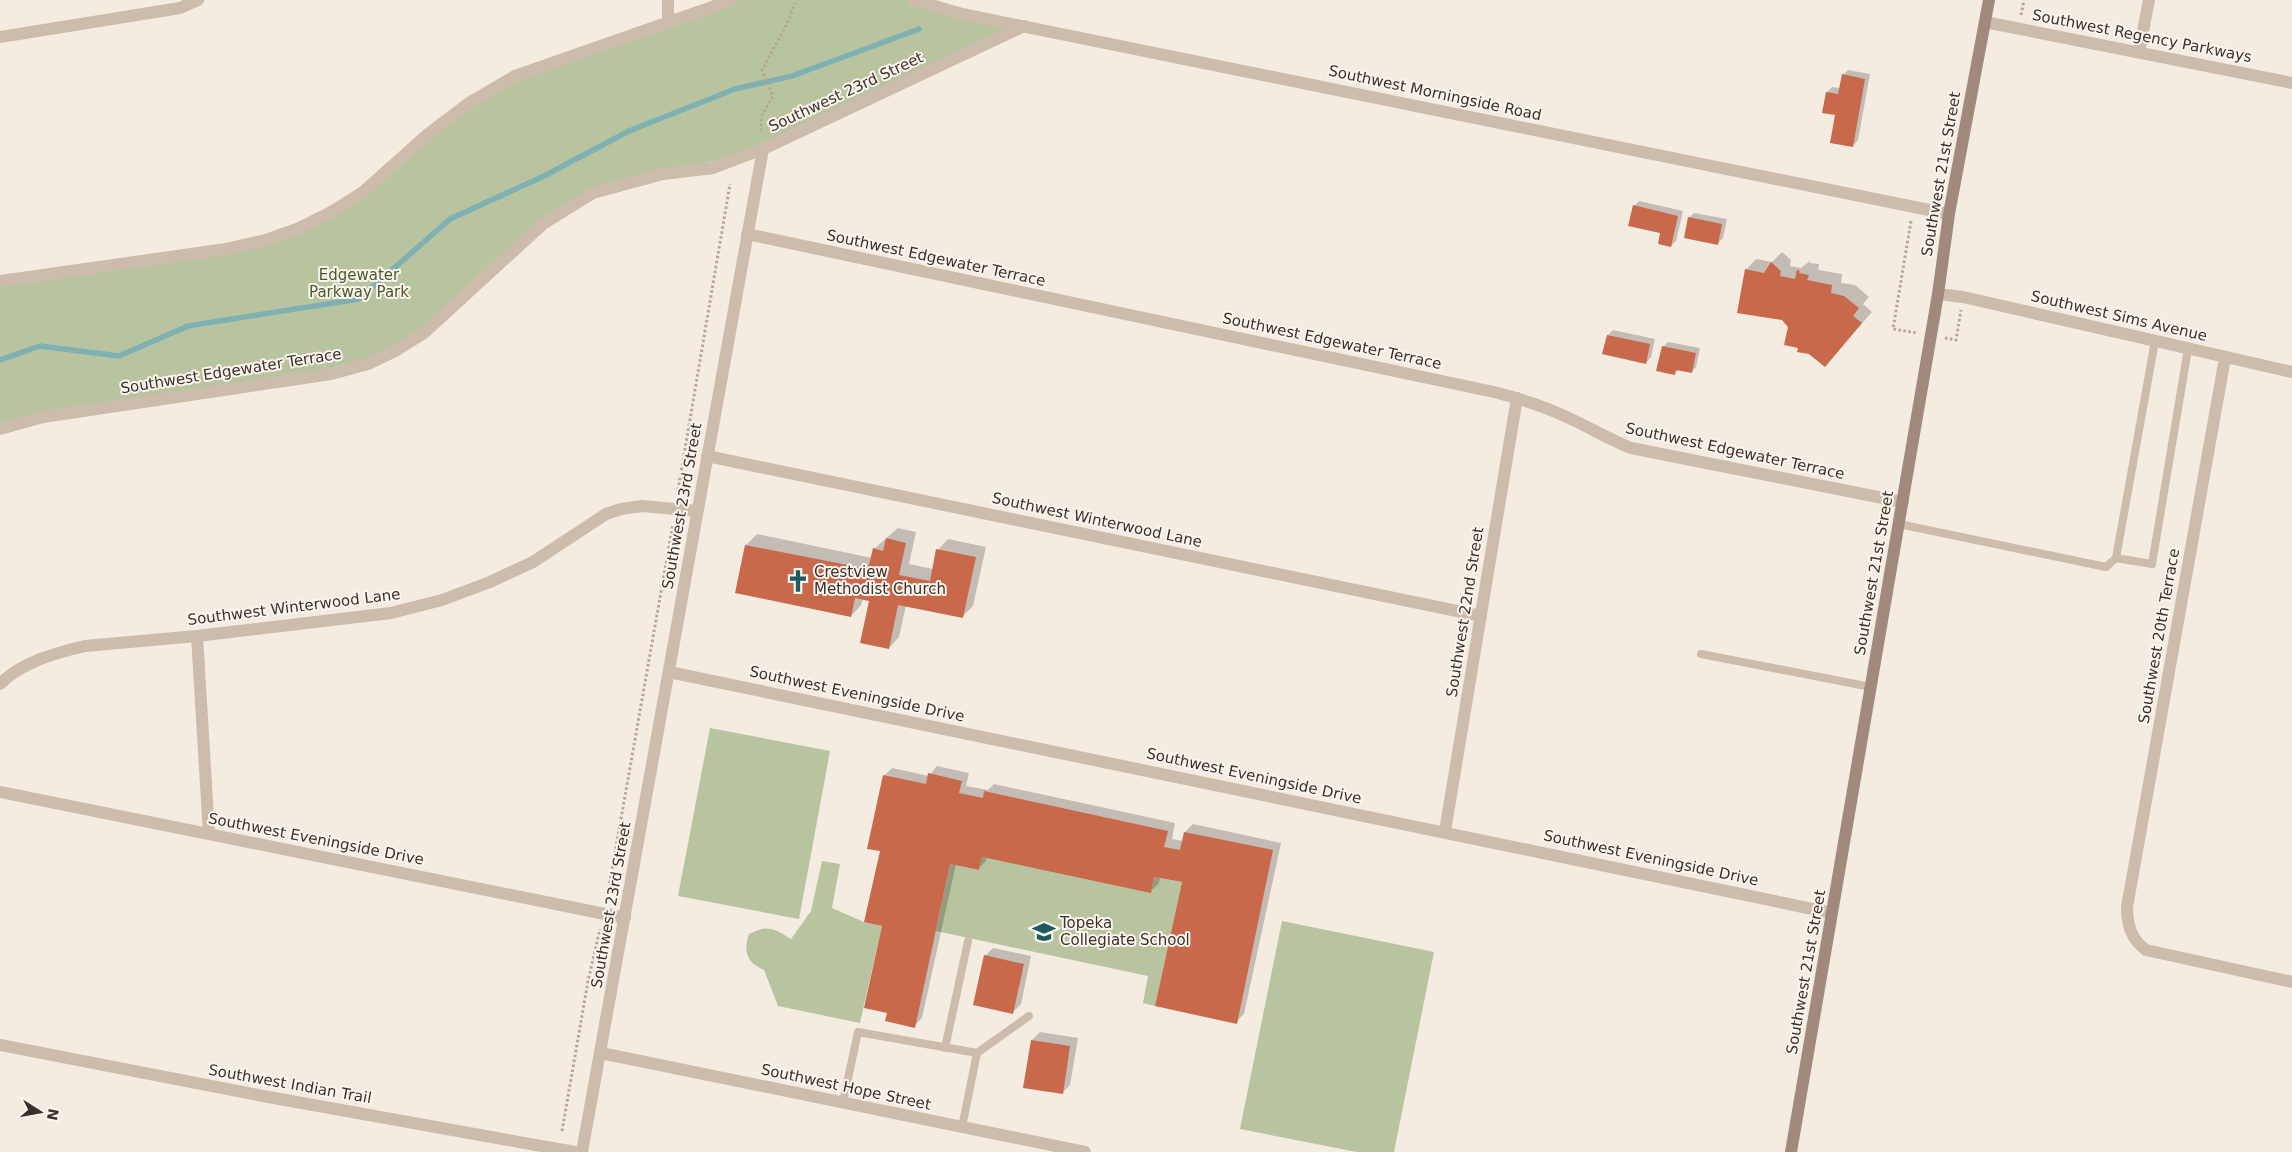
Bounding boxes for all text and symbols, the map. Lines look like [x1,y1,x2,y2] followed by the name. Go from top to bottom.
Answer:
[2031,6,2253,66] street label: Southwest Regency Parkways
[766,48,926,136] street label: Southwest 23rd Street
[1327,62,1543,124] street label: Southwest Morningside Road
[1918,90,1964,258] street label: Southwest 21st Street
[825,226,1047,290] street label: Southwest Edgewater Terrace
[309,266,409,301] park label: Edgewater Parkway Park
[2029,287,2209,345] street label: Southwest Sims Avenue
[1221,309,1443,373] street label: Southwest Edgewater Terrace
[119,345,343,397] street label: Southwest Edgewater Terrace
[1624,419,1846,483] street label: Southwest Edgewater Terrace
[659,421,706,590] street label: Southwest 23rd Street
[990,489,1204,551] street label: Southwest Winterwood Lane
[1851,489,1897,657] street label: Southwest 21st Street
[1443,526,1487,698] street label: Southwest 22nd Street
[2135,547,2183,725] street label: Southwest 20th Terrace
[814,563,946,598] place label: Crestview Methodist Church
[785,568,811,594] church icon: Crestview Methodist Church
[187,585,401,629] street label: Southwest Winterwood Lane
[748,662,966,726] street label: Southwest Eveningside Drive
[1145,744,1363,808] street label: Southwest Eveningside Drive
[207,809,425,869] street label: Southwest Eveningside Drive
[588,820,635,989] street label: Southwest 23rd Street
[1542,826,1760,890] street label: Southwest Eveningside Drive
[1783,888,1829,1056] street label: Southwest 21st Street
[1059,914,1190,949] place label: Topeka Collegiate School
[1031,919,1057,945] school or university icon: Topeka Collegiate School
[759,1060,933,1114] street label: Southwest Hope Street
[207,1061,373,1107] street label: Southwest Indian Trail
[15,1087,65,1137] north arrow
[44,1107,62,1122] text: N

